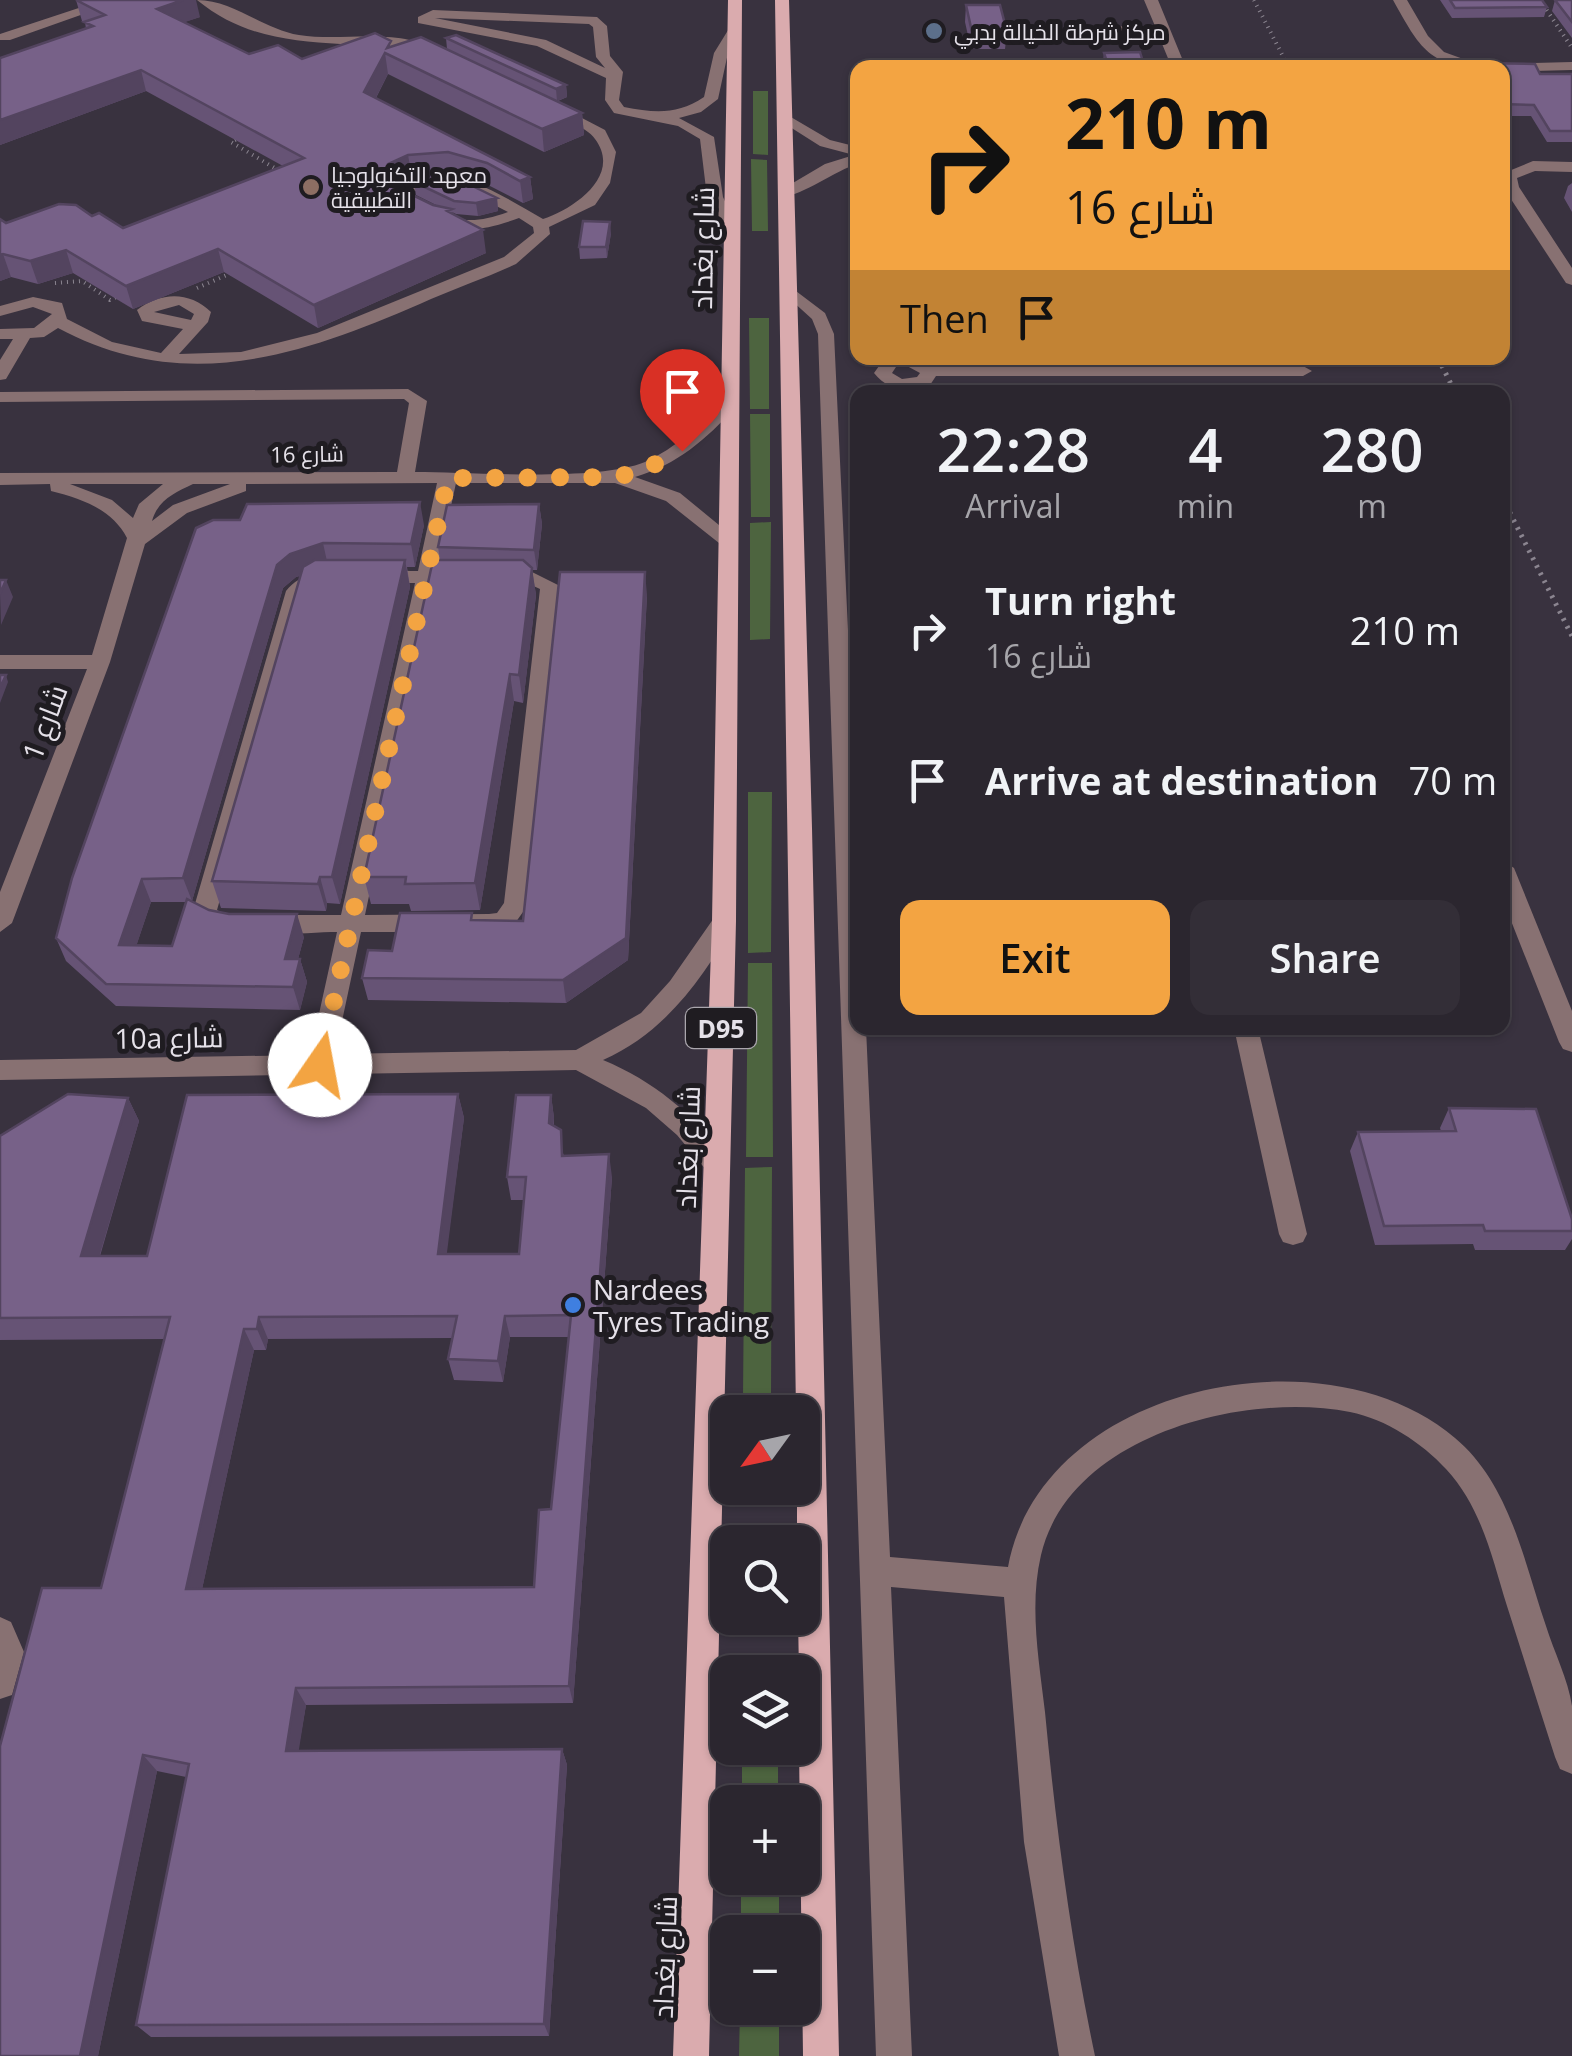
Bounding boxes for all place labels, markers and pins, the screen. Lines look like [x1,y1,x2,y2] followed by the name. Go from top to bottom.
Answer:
[954,16,1166,49] place label: مركز شرطة الخيالة بدبي
[923,20,945,42] marker: مركز شرطة الخيالة بدبي
[331,159,487,214] place label: معهد التكنولوجيا التطبيقية
[300,176,322,198] marker: معهد التكنولوجيا التطبيقية
[640,349,725,452] pin
[593,1270,769,1340] place label: Nardees Tyres Trading
[562,1294,584,1316] marker: Nardees Tyres Trading

